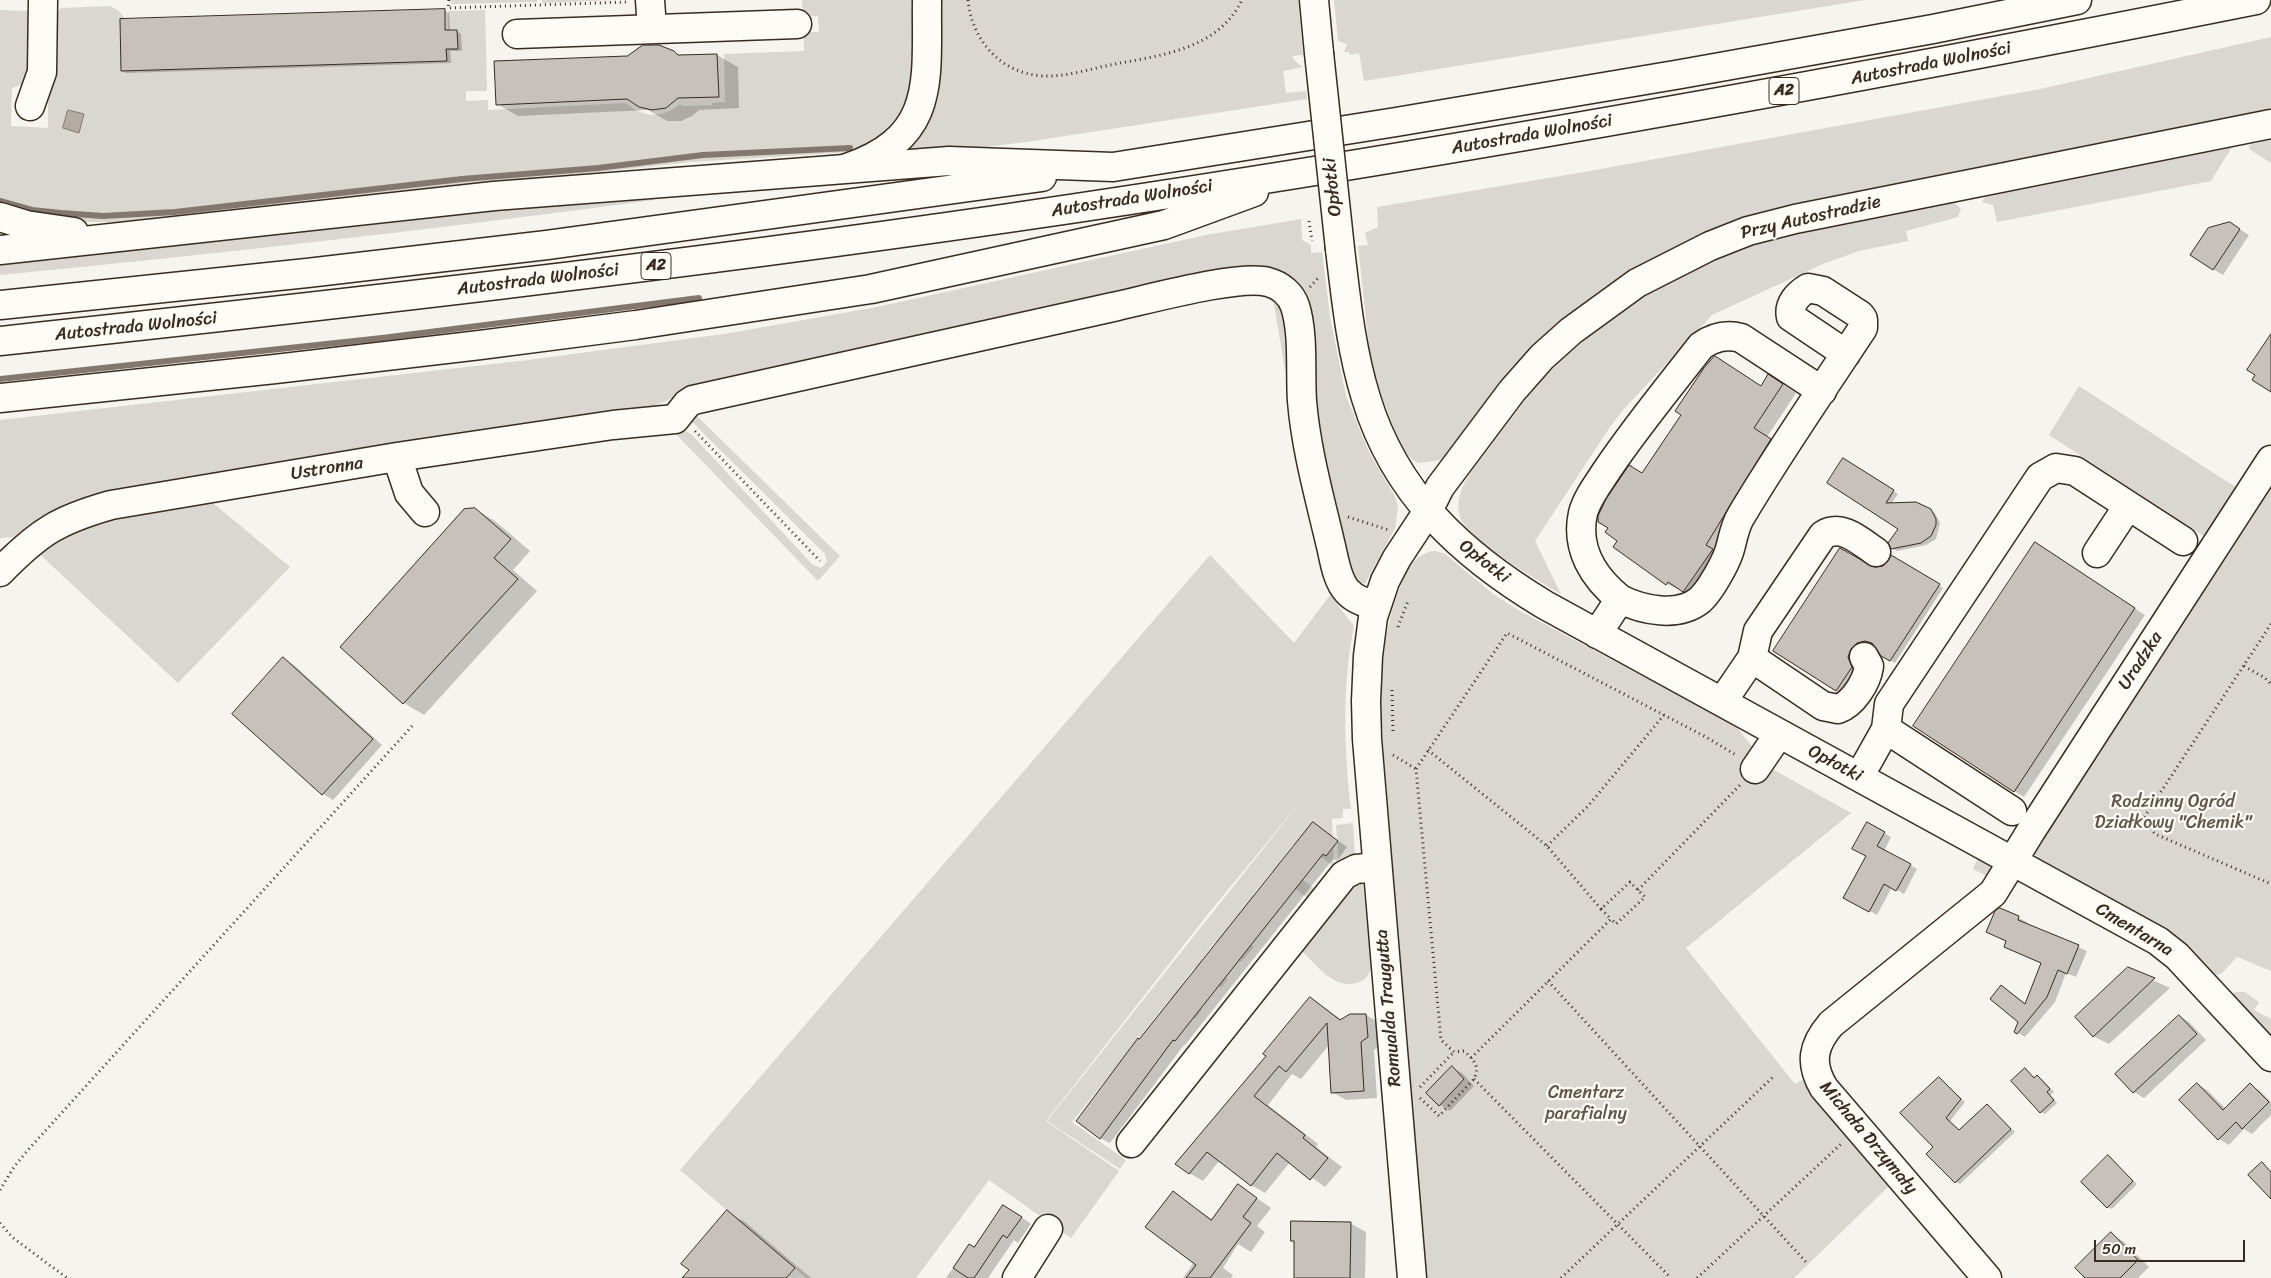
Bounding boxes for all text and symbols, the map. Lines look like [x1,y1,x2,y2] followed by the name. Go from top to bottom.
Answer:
[1849,38,2013,90] street label: Autostrada Wolności
[1769,78,1799,104] road number: A2
[1450,110,1614,160] street label: Autostrada Wolności
[1319,157,1347,217] street label: Opłotki
[1050,176,1214,222] street label: Autostrada Wolności
[1739,191,1883,245] street label: Przy Autostradzie
[641,252,671,280] road number: A2
[456,259,620,301] street label: Autostrada Wolności
[54,308,218,346] street label: Autostrada Wolności
[289,453,365,485] street label: Ustronna
[1454,535,1514,589] street label: Opłotki
[2114,628,2168,694] street label: Uradzka
[1804,741,1866,787] street label: Opłotki
[2094,791,2252,834] park label: Rodzinny Ogród Działkowy "Chemik"
[2091,898,2177,962] street label: Cmentarna
[1371,928,1407,1088] street label: Romualda Traugutta
[1815,1077,1921,1199] street label: Michała Drzymały
[1545,1082,1627,1124] park label: Cmentarz parafialny
[2096,1230,2247,1262] scale bar
[2102,1236,2136,1262] text: 50 m

